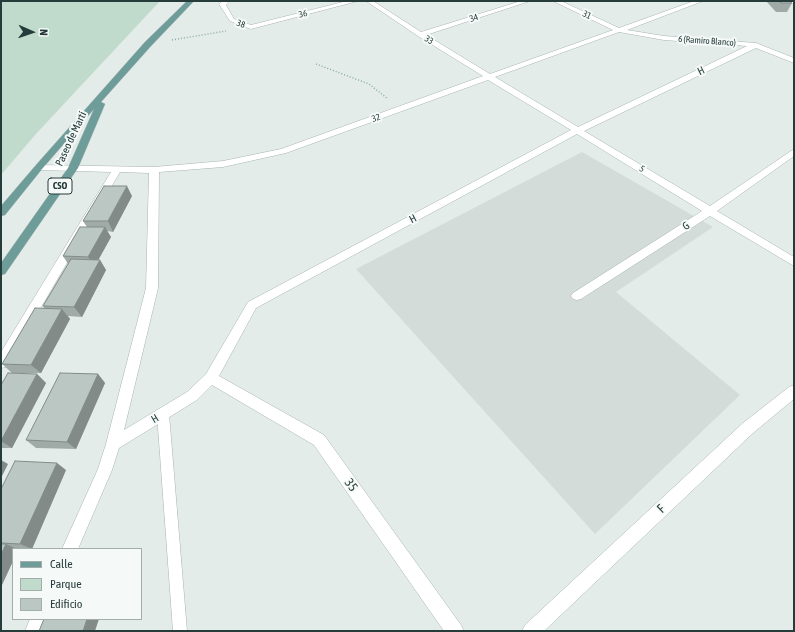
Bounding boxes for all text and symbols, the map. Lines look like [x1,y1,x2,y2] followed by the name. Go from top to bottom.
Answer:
[298,8,308,20] street label: 36
[581,8,593,22] street label: 31
[12,12,52,52] north arrow
[468,12,480,24] street label: 34
[235,18,247,30] street label: 38
[38,29,50,36] text: N
[423,33,435,47] street label: 33
[678,34,736,48] street label: 6 (Ramiro Blanco)
[695,64,707,78] street label: H
[53,110,89,168] street label: Paseo de Martí
[370,112,382,124] street label: 32
[637,163,647,175] street label: 5
[48,178,72,194] road number: CSO
[407,212,419,226] street label: H
[680,219,692,233] street label: G
[149,412,161,426] street label: H
[341,475,361,495] street label: 35
[654,502,668,516] street label: F
[12,548,142,620] legend
[50,557,73,571] text: Calle
[50,577,82,591] text: Parque
[50,597,82,611] text: Edificio

